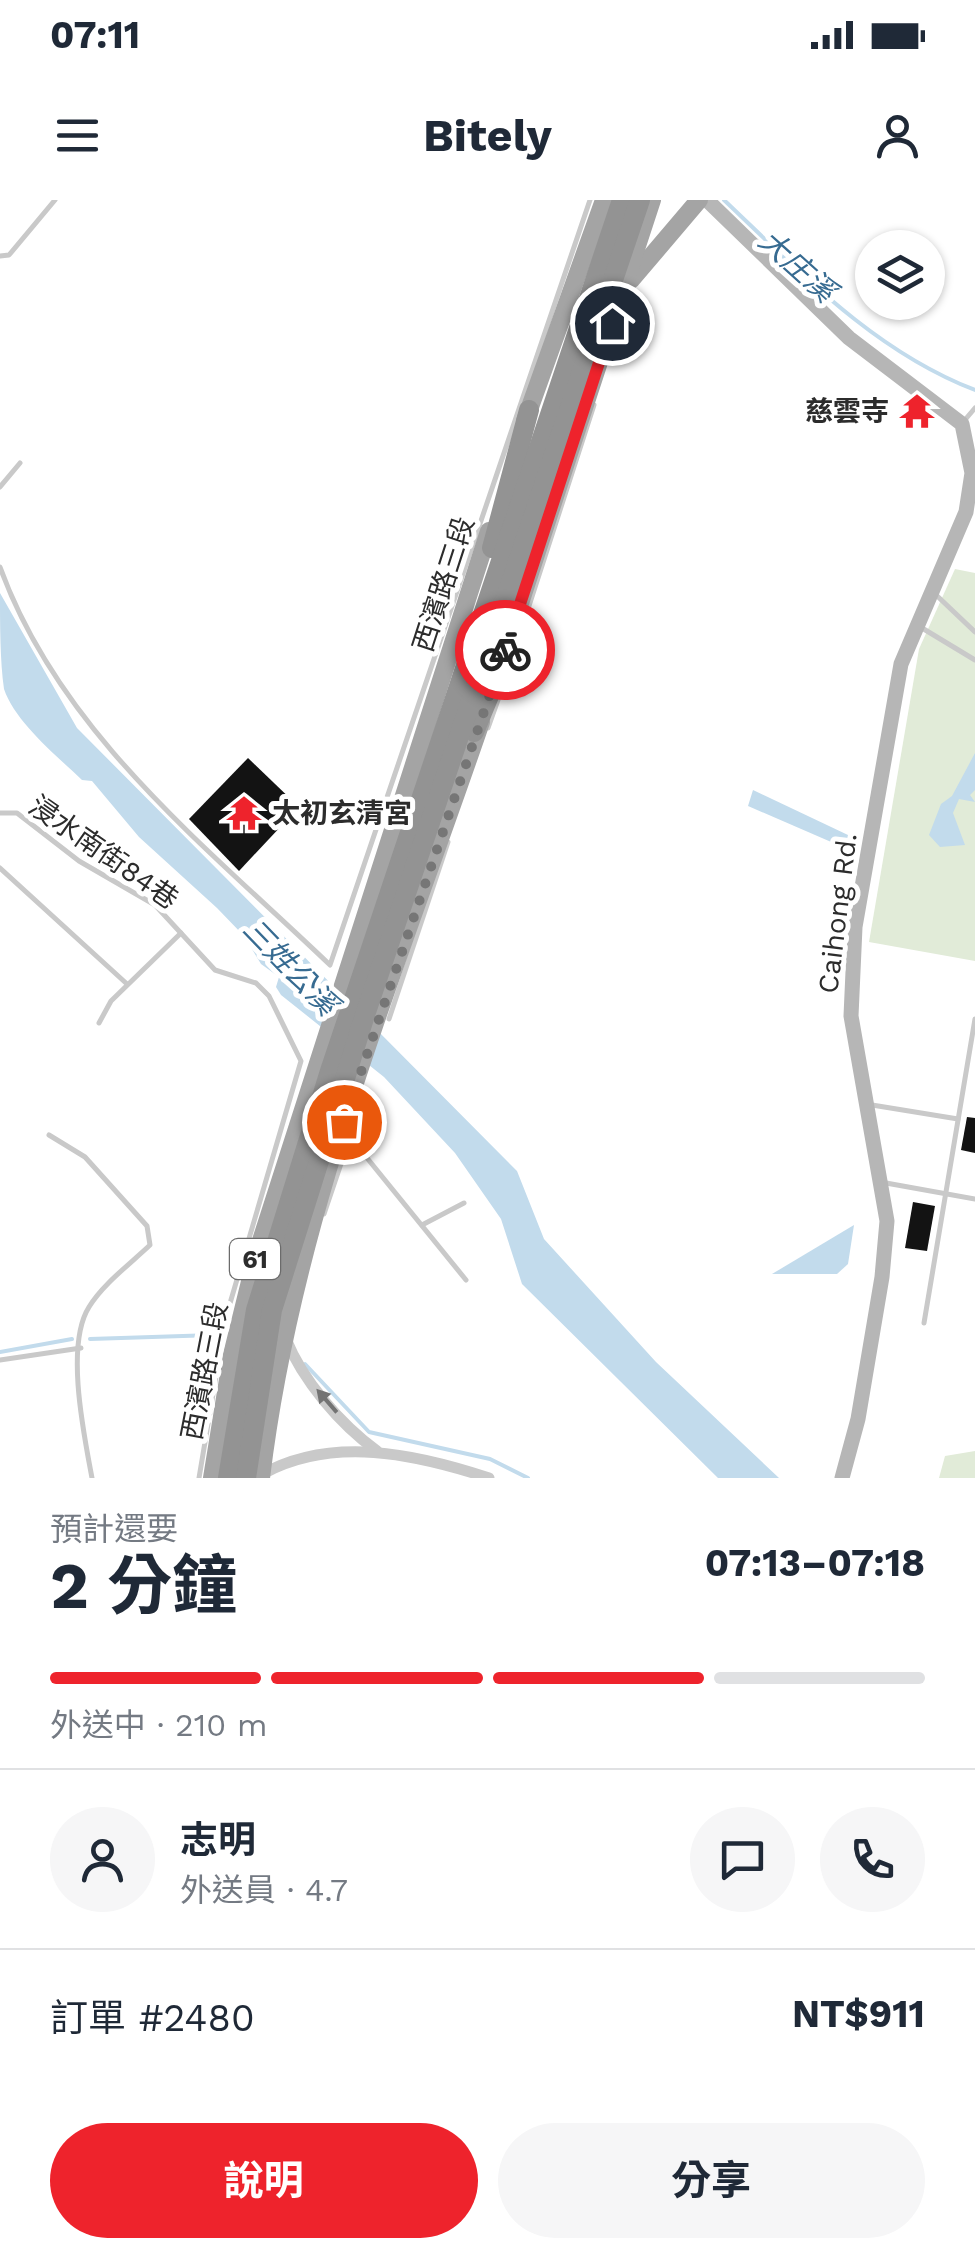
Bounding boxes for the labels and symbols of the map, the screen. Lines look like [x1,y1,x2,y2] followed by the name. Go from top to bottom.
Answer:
[752,223,845,311] water label: 大庄溪
[570,281,655,366] pin
[898,392,936,430] temple icon: 慈雲寺
[805,395,889,428] place label: 慈雲寺
[406,512,481,656] street label: 西濱路三段
[455,600,555,700] courier
[23,789,185,916] street label: 浸水南街84巷
[225,794,263,832] temple icon: 太初玄清宮
[272,797,412,830] place label: 太初玄清宮
[811,831,864,995] street label: Caihong Rd.
[236,911,347,1025] water label: 三姓公溪
[302,1080,387,1165] pin
[230,1239,280,1279] road number: 61
[175,1299,234,1443] street label: 西濱路三段
[316,1389,338,1414] one-way arrow

